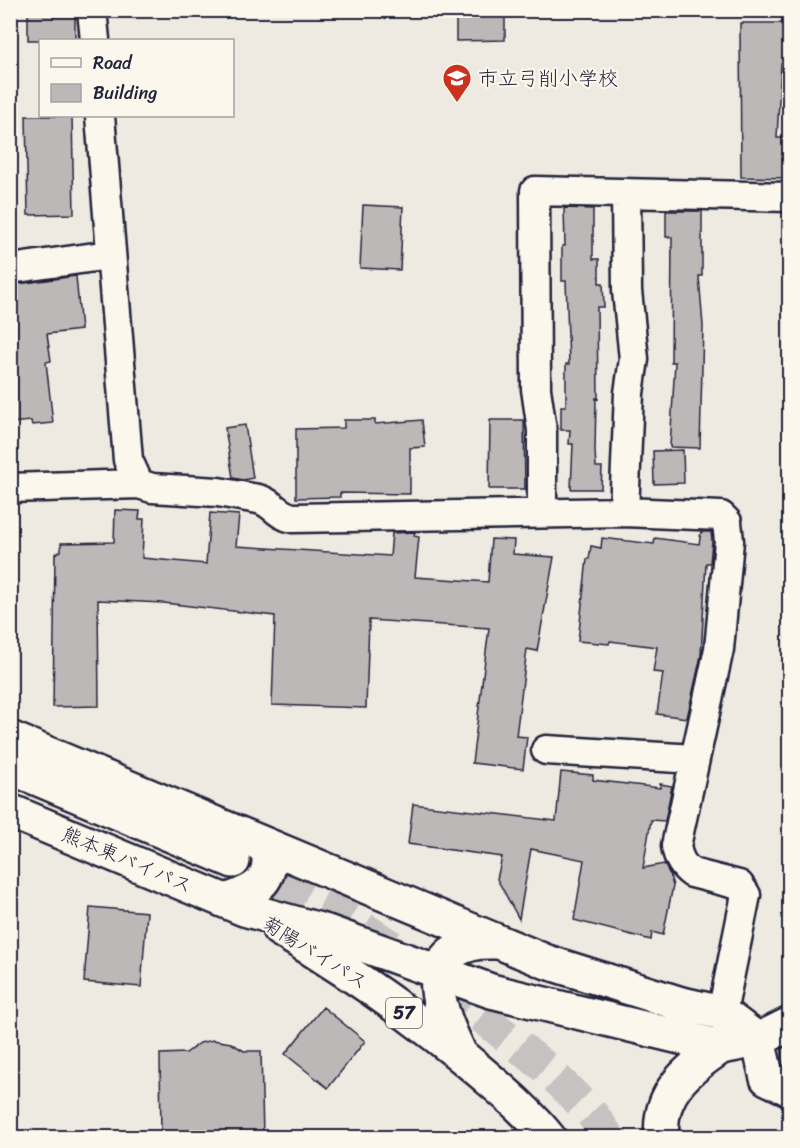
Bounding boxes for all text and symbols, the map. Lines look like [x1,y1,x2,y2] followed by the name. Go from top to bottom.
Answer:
[39,39,234,117] legend
[93,47,133,79] text: Road
[478,61,618,96] place label: 市立弓削小学校
[441,62,473,104] school or university icon: 市立弓削小学校
[93,77,157,109] text: Building
[56,817,198,903] street label: 熊本東バイパス
[255,906,375,1000] street label: 菊陽バイパス
[386,998,422,1028] road number: 57

